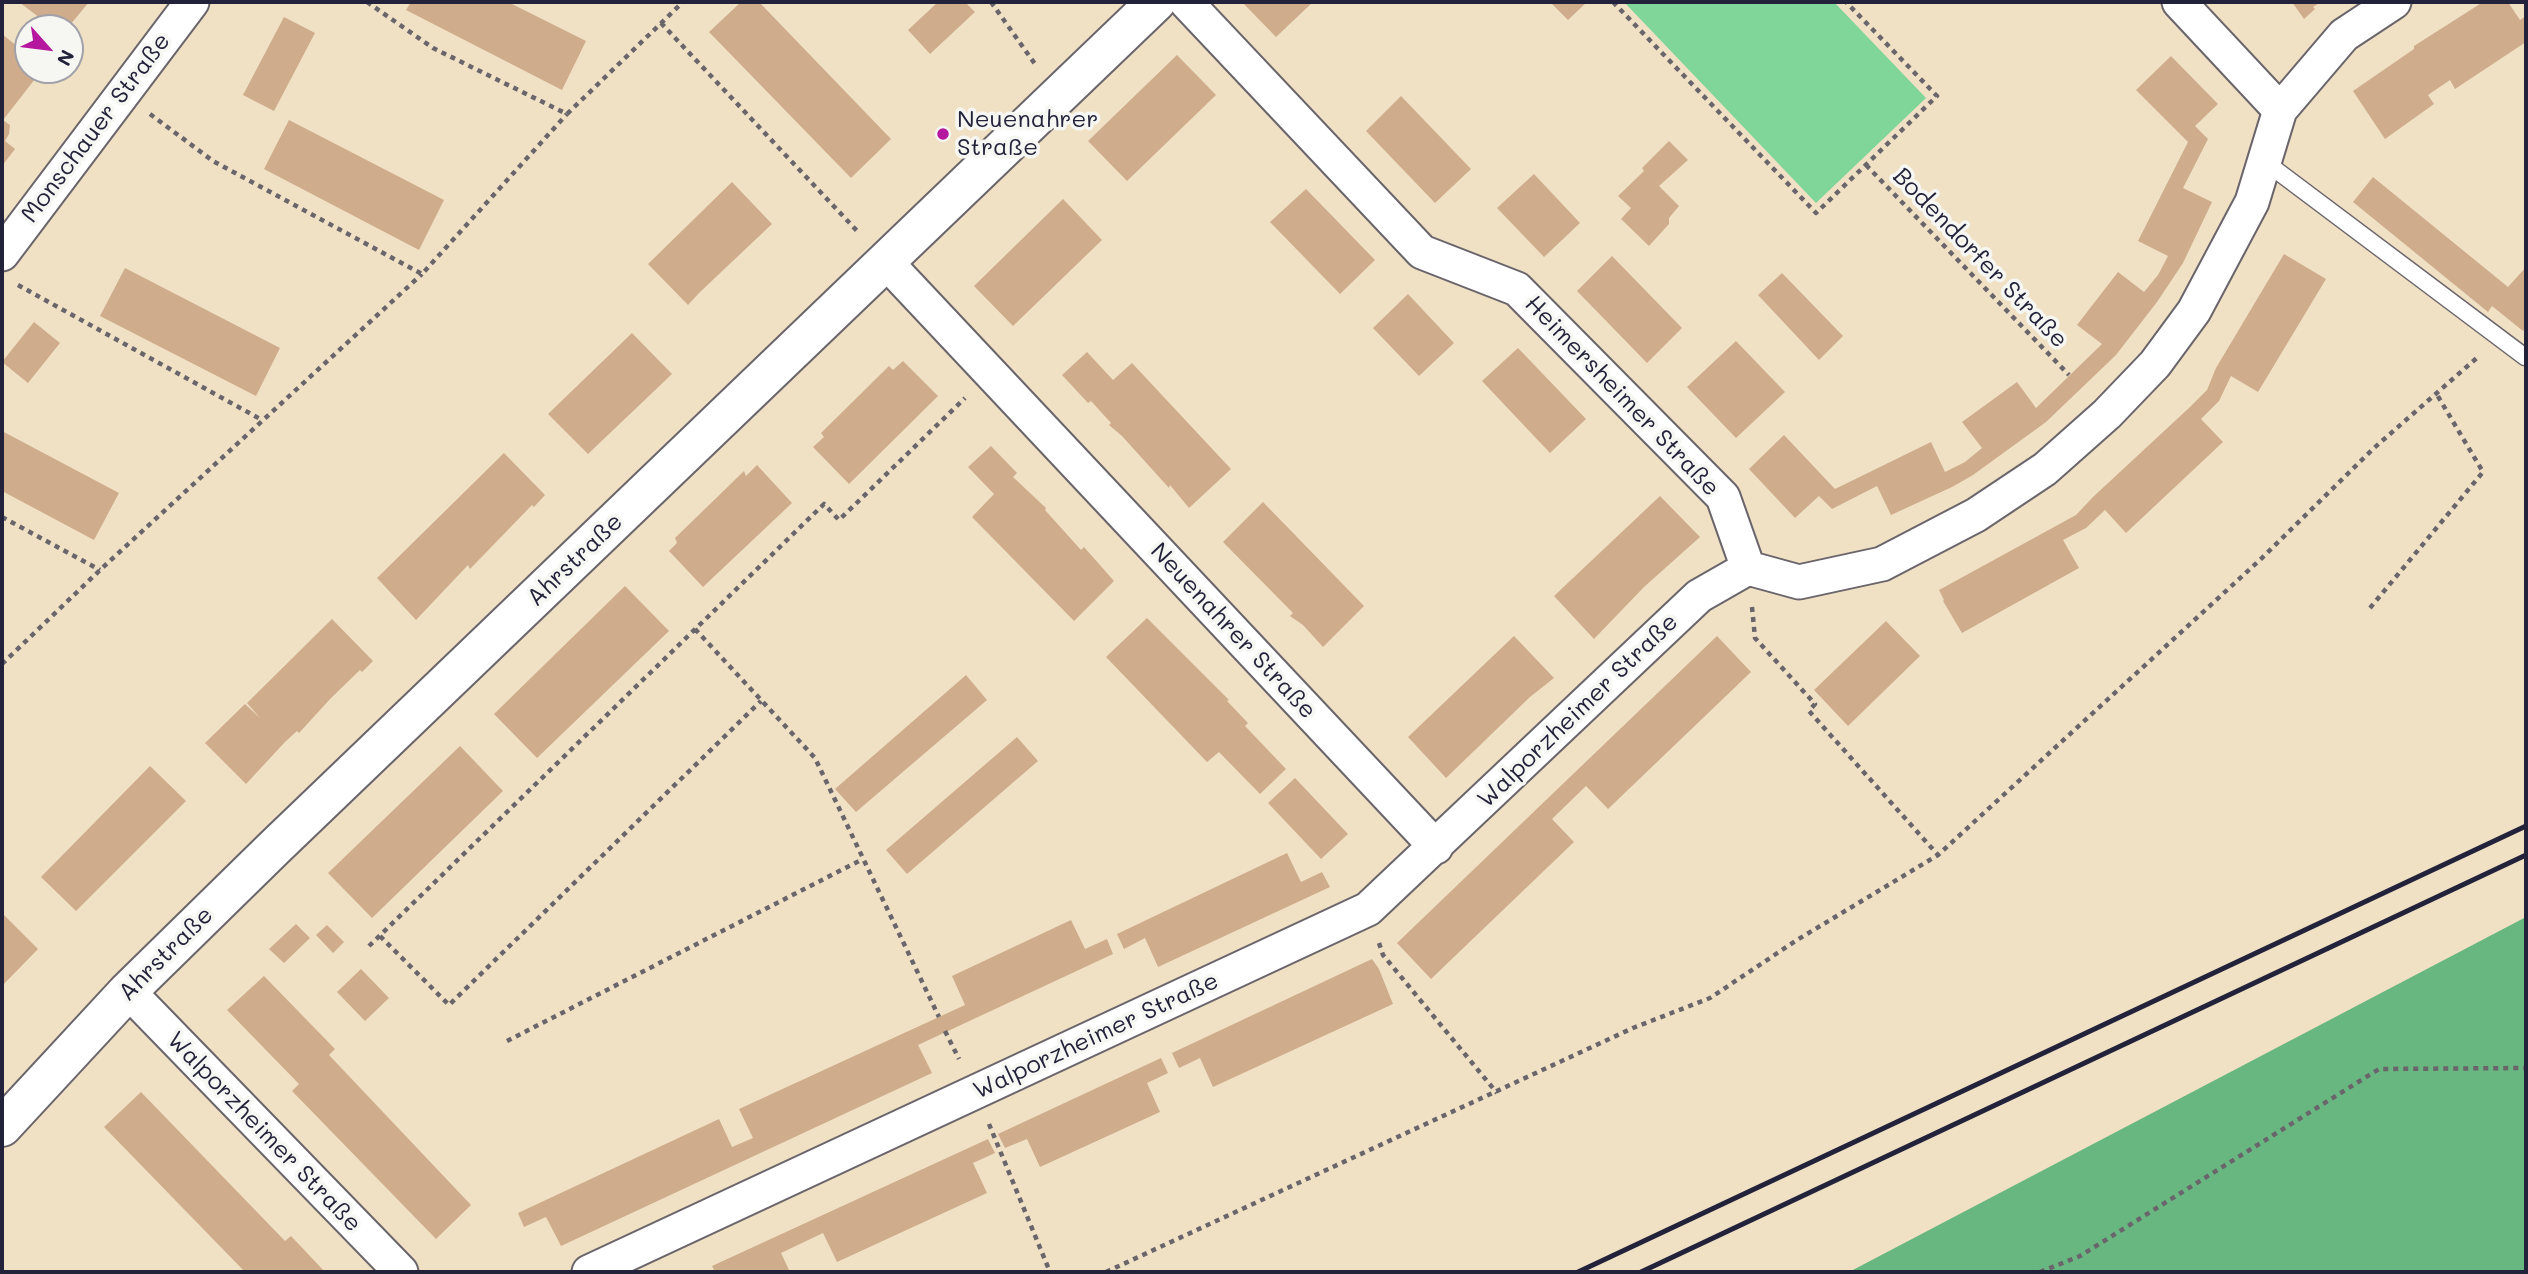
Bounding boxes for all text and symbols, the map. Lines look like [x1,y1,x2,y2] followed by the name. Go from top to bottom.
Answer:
[14,14,84,84] north arrow
[15,28,177,228] street label: Monschauer Straße
[52,46,81,70] text: N
[957,106,1098,162] place label: Neuenahrer Straße
[935,126,951,142] marker: Neuenahrer Straße
[1887,162,2073,354] street label: Bodendorfer Straße
[1519,290,1725,502] street label: Heimersheimer Straße
[521,507,629,613] street label: Ahrstraße
[1144,537,1322,725] street label: Neuenahrer Straße
[1472,608,1684,814] street label: Walporzheimer Straße
[113,901,219,1007] street label: Ahrstraße
[969,967,1223,1105] street label: Walporzheimer Straße
[161,1026,367,1238] street label: Walporzheimer Straße

